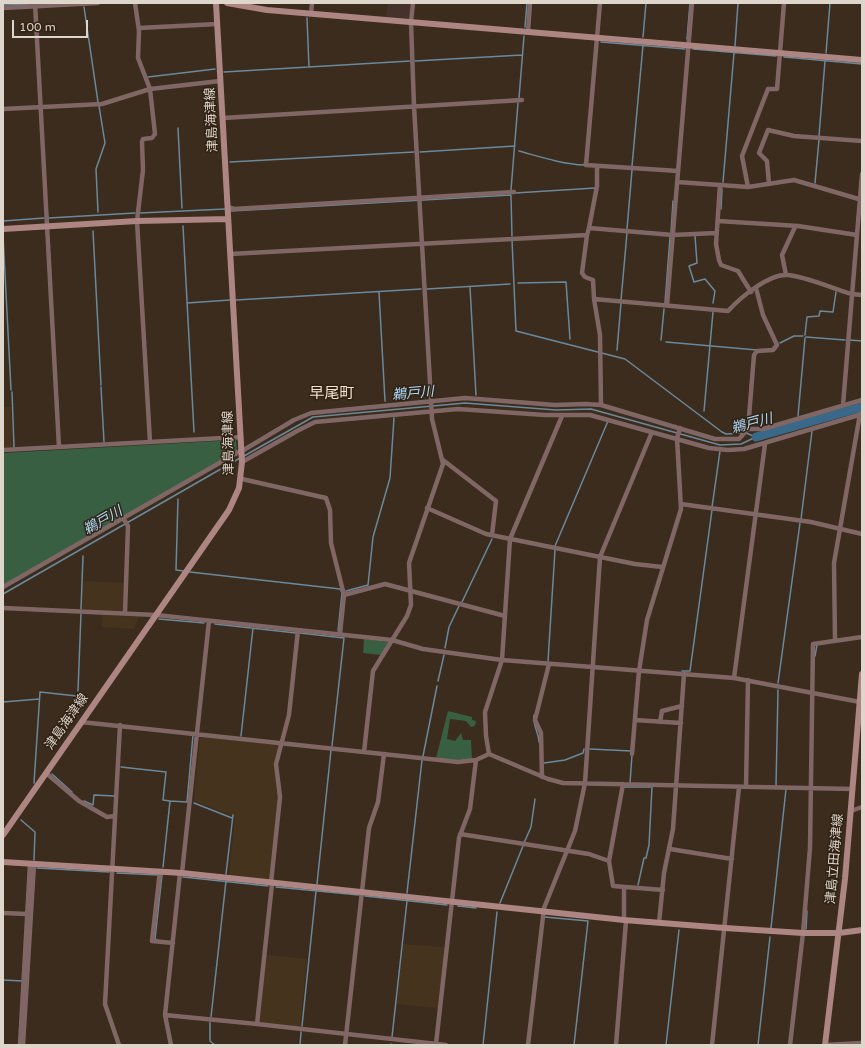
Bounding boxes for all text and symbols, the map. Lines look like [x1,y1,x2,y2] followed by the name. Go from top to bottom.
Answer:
[14,12,90,38] scale bar
[19,20,56,34] text: 100 m
[203,87,221,153] street label: 津島海津線
[391,384,435,404] water label: 鵜戸川
[310,385,354,403] district label: 早尾町
[221,410,237,476] street label: 津島海津線
[730,410,774,438] water label: 鵜戸川
[81,503,125,539] water label: 鵜戸川
[42,691,92,753] street label: 津島海津線
[823,813,847,905] street label: 津島立田海津線

